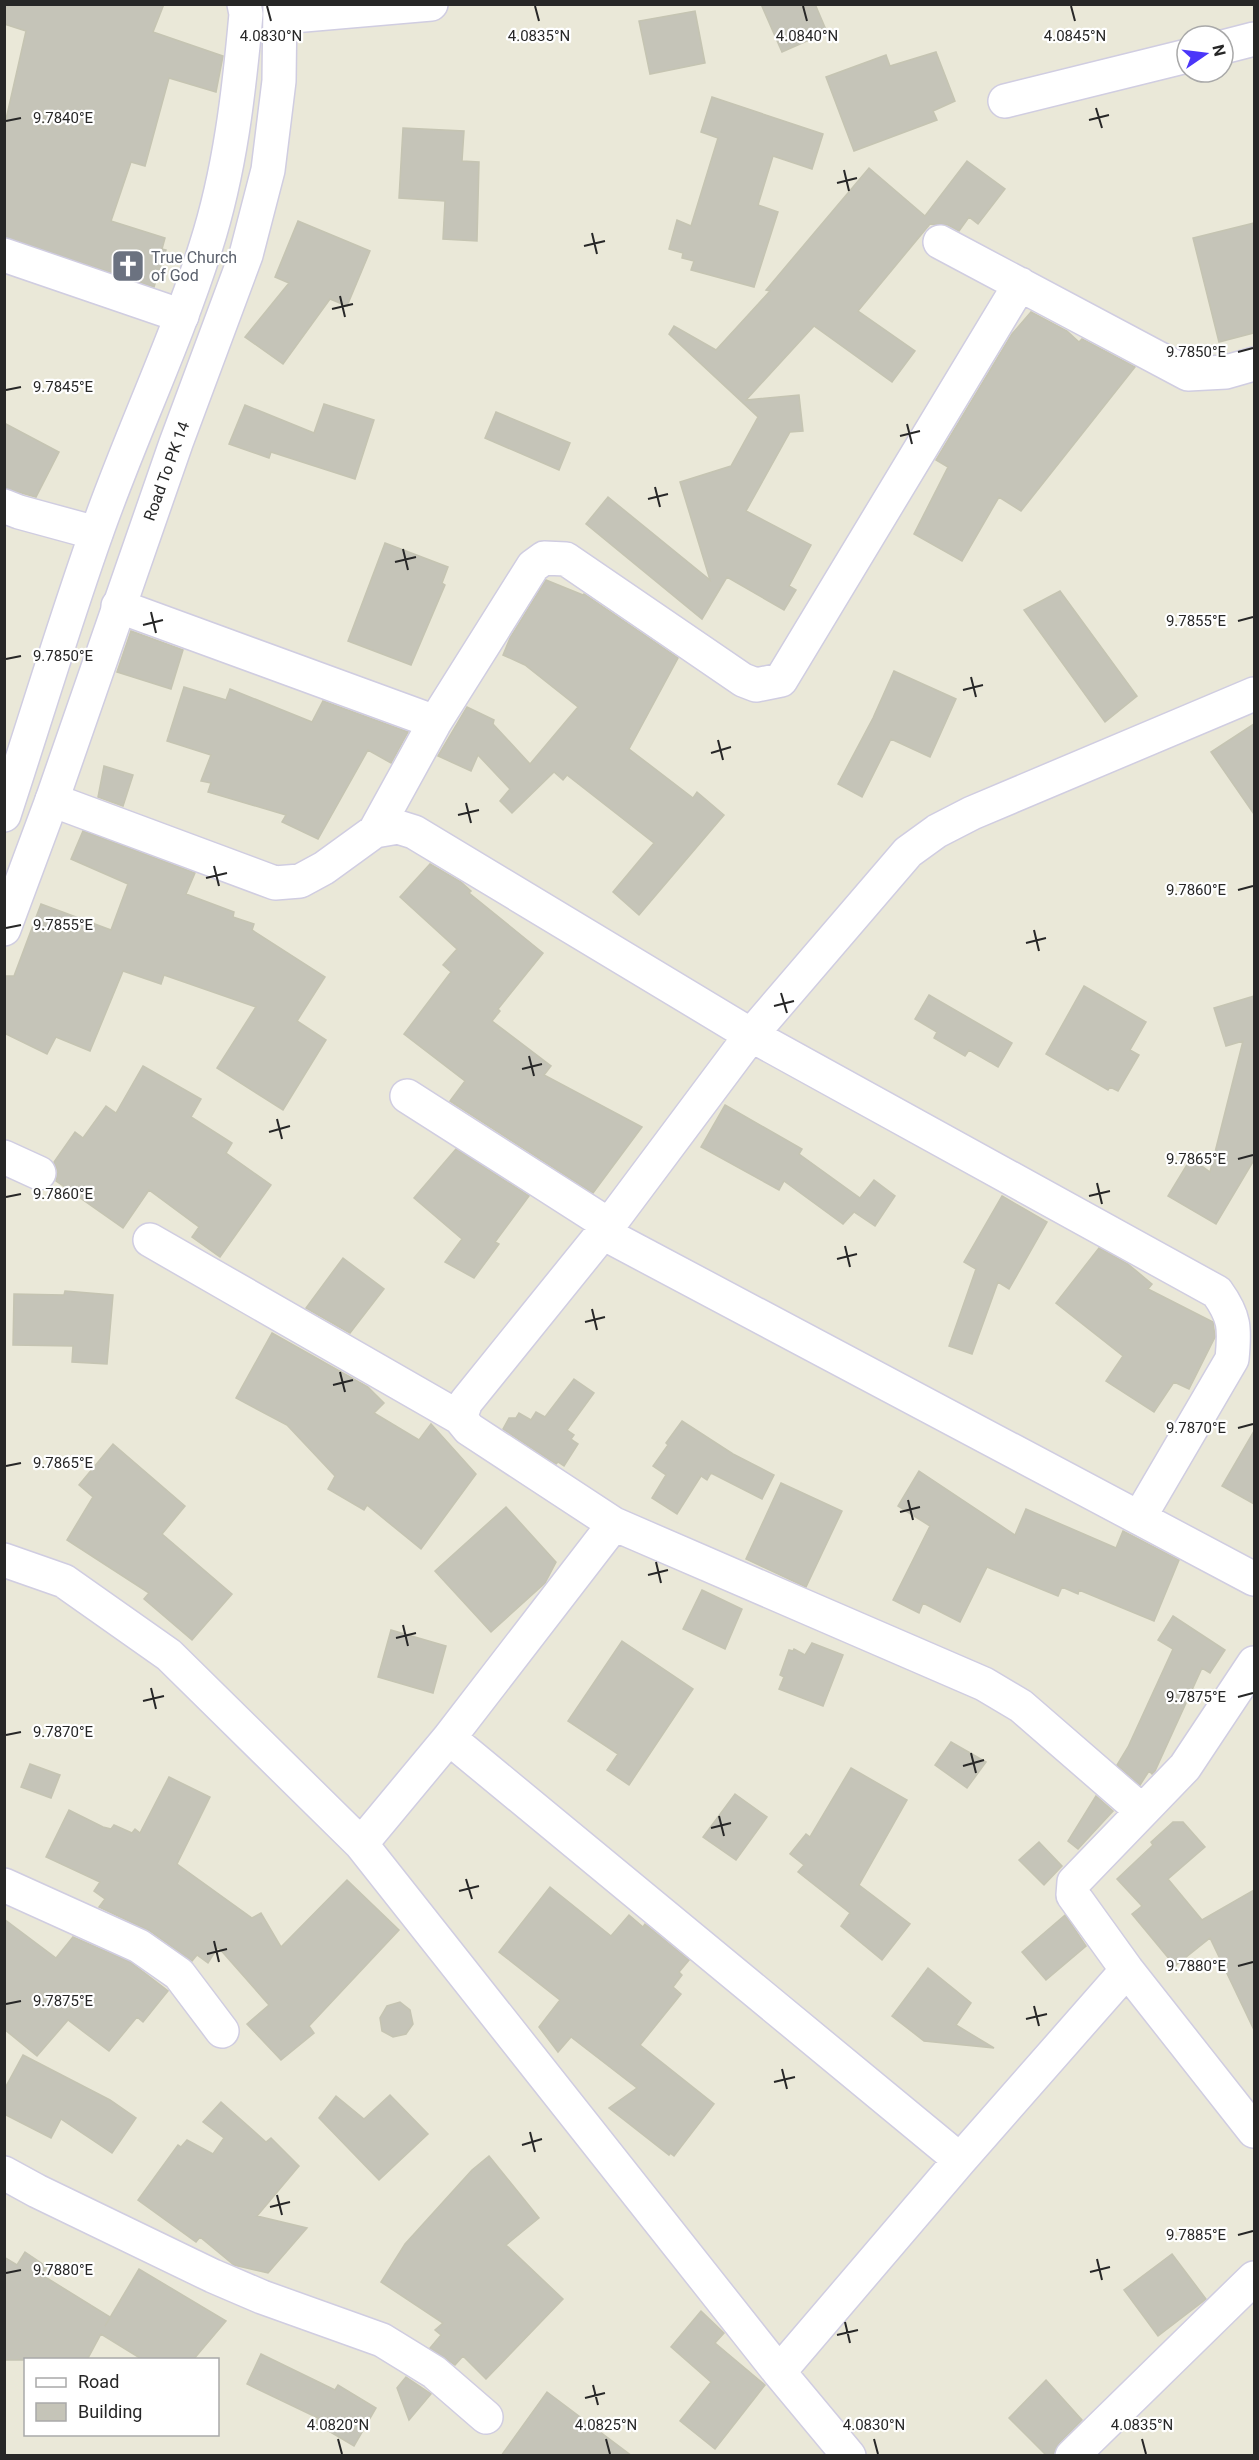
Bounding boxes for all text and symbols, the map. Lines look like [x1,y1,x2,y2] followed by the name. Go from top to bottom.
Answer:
[1175,24,1235,84] north arrow
[240,27,302,45] text: 4.0830°N
[508,27,570,45] text: 4.0835°N
[776,27,838,45] text: 4.0840°N
[1044,27,1106,45] text: 4.0845°N
[1208,43,1230,58] text: N
[33,109,94,127] text: 9.7840°E
[110,248,146,284] church icon: True Church of God
[151,248,237,285] place label: True Church of God
[1166,343,1227,361] text: 9.7850°E
[33,378,94,396] text: 9.7845°E
[140,419,193,523] street label: Road To PK 14
[1166,612,1227,630] text: 9.7855°E
[33,647,94,665] text: 9.7850°E
[1166,881,1227,899] text: 9.7860°E
[33,916,94,934] text: 9.7855°E
[1166,1150,1227,1168] text: 9.7865°E
[33,1185,94,1203] text: 9.7860°E
[1166,1419,1227,1437] text: 9.7870°E
[33,1454,94,1472] text: 9.7865°E
[1166,1688,1227,1706] text: 9.7875°E
[33,1723,94,1741] text: 9.7870°E
[1166,1957,1227,1975] text: 9.7880°E
[33,1992,94,2010] text: 9.7875°E
[1166,2226,1227,2244] text: 9.7885°E
[33,2261,94,2279] text: 9.7880°E
[24,2358,219,2436] legend
[78,2371,119,2392] text: Road
[78,2401,142,2422] text: Building
[307,2416,369,2434] text: 4.0820°N
[575,2416,637,2434] text: 4.0825°N
[843,2416,905,2434] text: 4.0830°N
[1111,2416,1173,2434] text: 4.0835°N

